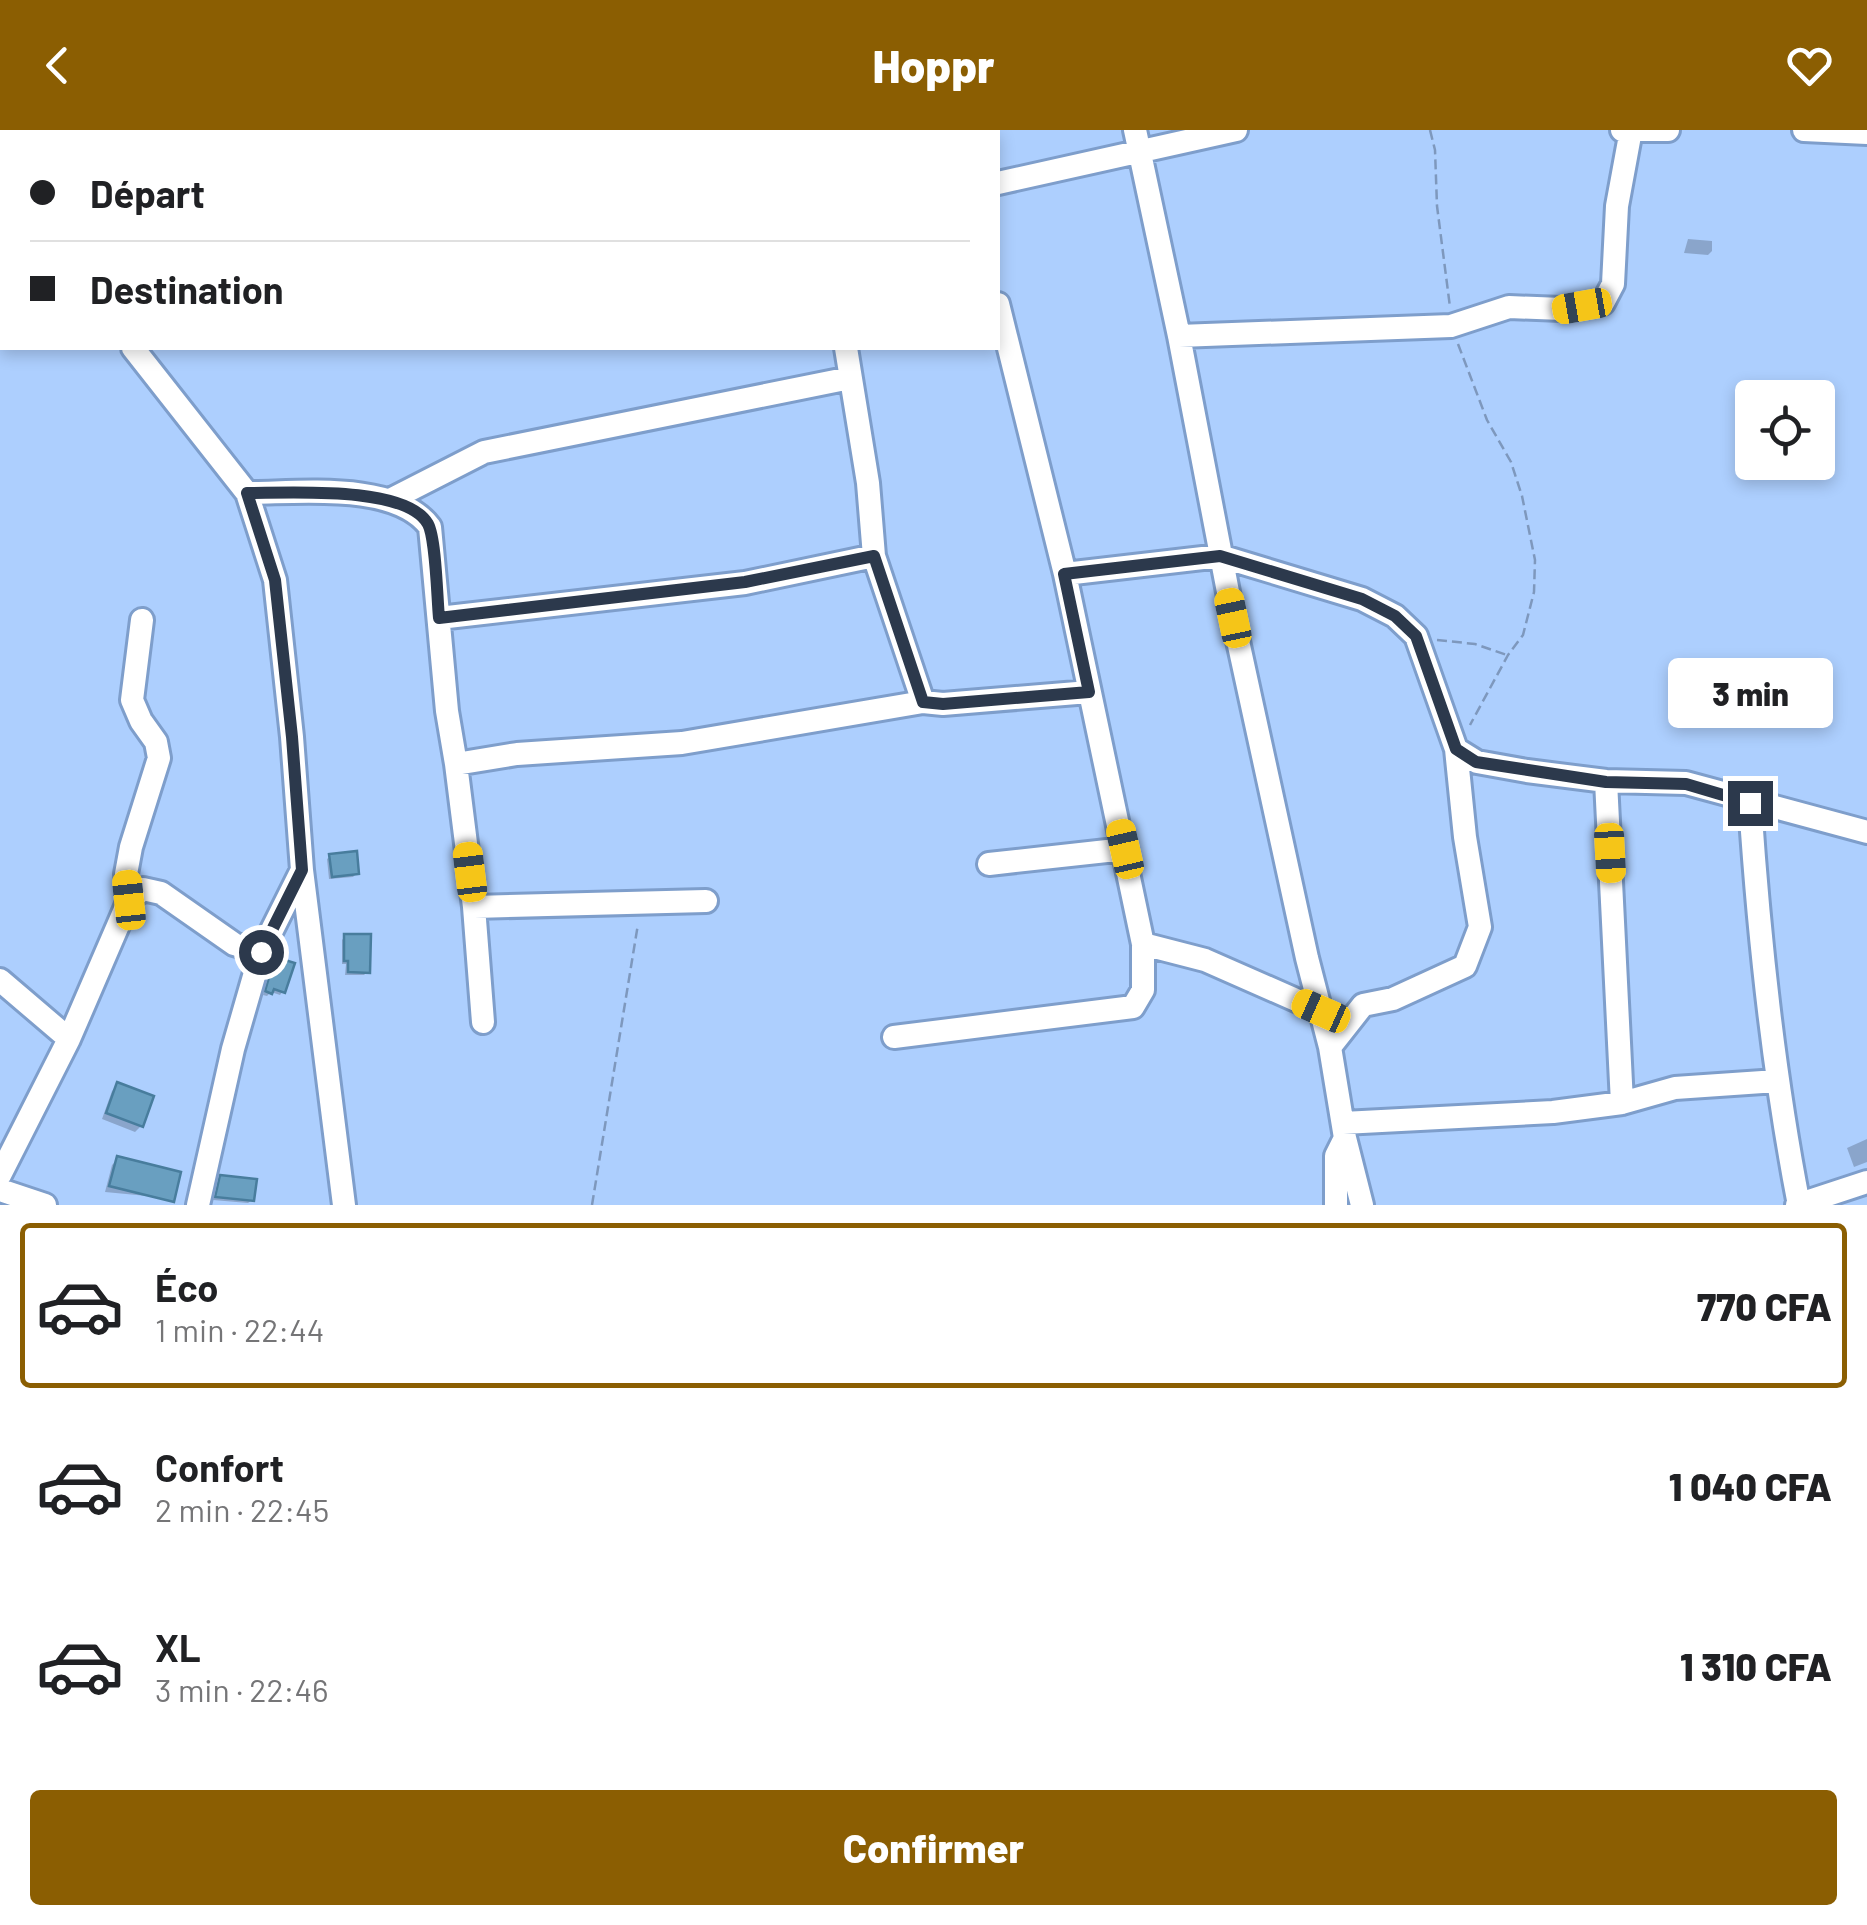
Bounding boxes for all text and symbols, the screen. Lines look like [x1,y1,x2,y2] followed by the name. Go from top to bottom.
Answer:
[30,38,85,93] icon: back
[872,38,995,92] text: Hoppr
[1782,38,1837,93] icon: heart
[90,170,205,216] text: Départ
[90,266,284,312] text: Destination
[1550,286,1614,326] car
[1735,380,1835,480] map controls
[1735,380,1835,480] button: locate
[1212,586,1254,650] car
[1668,658,1832,728] callout: 3 min
[1712,674,1789,712] text: 3 min
[1728,781,1773,826] route end
[1104,816,1146,882] car
[1593,822,1627,884] car
[451,840,489,904] car
[111,869,147,931] car
[239,930,284,975] route start
[1287,985,1355,1037] car
[35,1261,125,1351] icon: car
[155,1264,219,1310] text: Éco
[1697,1283,1832,1329] text: 770 CFA
[155,1310,324,1348] text: 1 min · 22:44
[35,1441,125,1531] icon: car
[155,1444,284,1490] text: Confort
[1669,1463,1832,1509] text: 1 040 CFA
[155,1490,329,1528] text: 2 min · 22:45
[35,1621,125,1711] icon: car
[155,1624,201,1670] text: XL
[1680,1643,1832,1689] text: 1 310 CFA
[155,1670,329,1708] text: 3 min · 22:46
[30,1790,1837,1905] button: Confirmer

